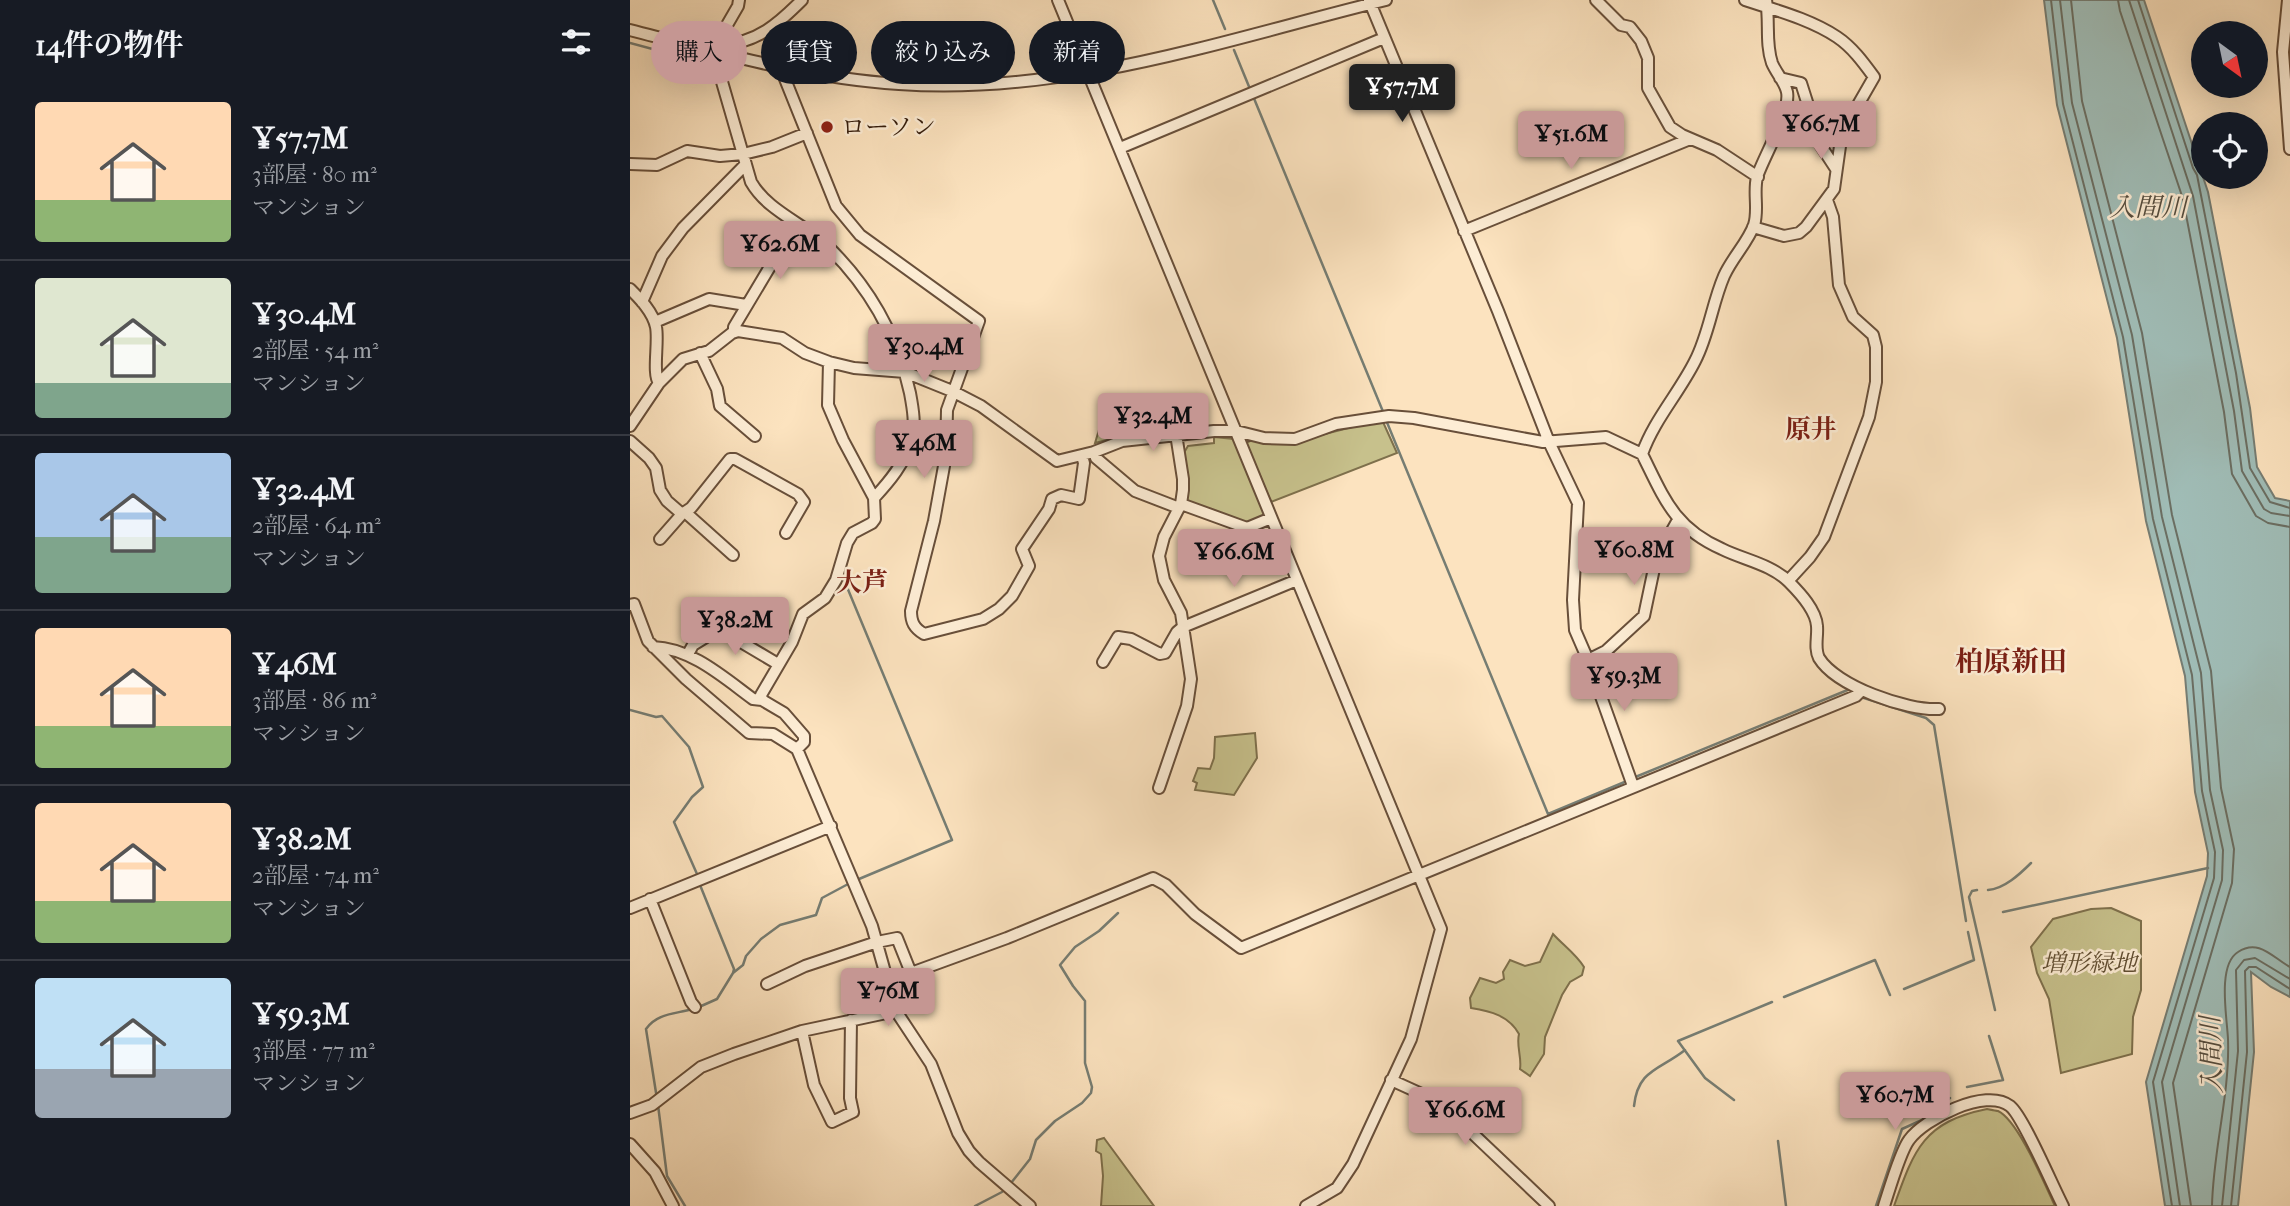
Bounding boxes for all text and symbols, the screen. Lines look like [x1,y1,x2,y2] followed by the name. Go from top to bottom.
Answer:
[651,21,747,84] chip: 購入
[761,21,857,84] chip: 賃貸
[871,21,1015,84] chip: 絞り込み
[1029,21,1125,84] chip: 新着
[2191,21,2268,98] north arrow
[2191,21,2268,189] map controls
[557,23,595,61] icon: filters
[35,28,183,63] text: 14件の物件
[1345,64,1459,124] pin: ¥57.7M
[1365,73,1439,100] text: ¥57.7M
[1764,102,1878,161] pin: ¥66.7M
[1782,110,1860,137] text: ¥66.7M
[1514,111,1628,171] pin: ¥51.6M
[2191,112,2268,189] button: locate
[841,113,936,141] place label: ローソン
[819,119,835,135] marker: ローソン
[1534,120,1608,147] text: ¥51.6M
[252,121,348,156] text: ¥57.7M
[91,130,175,214] icon: home
[252,161,377,188] text: 3部屋 · 80 m²
[2109,192,2190,223] water label: 入間川
[252,194,366,221] text: マンション
[723,222,837,281] pin: ¥62.6M
[740,230,820,257] text: ¥62.6M
[252,297,356,332] text: ¥30.4M
[91,306,175,390] icon: home
[867,324,981,384] pin: ¥30.4M
[884,333,964,360] text: ¥30.4M
[252,337,378,364] text: 2部屋 · 54 m²
[252,370,366,397] text: マンション
[1096,393,1210,453] pin: ¥32.4M
[1114,402,1192,429] text: ¥32.4M
[1785,414,1837,445] district label: 原井
[883,420,965,480] pin: ¥46M
[892,429,956,456] text: ¥46M
[252,472,355,507] text: ¥32.4M
[91,481,175,565] icon: home
[252,512,381,539] text: 2部屋 · 64 m²
[1577,528,1691,587] pin: ¥60.8M
[1177,530,1291,589] pin: ¥66.6M
[1594,536,1674,563] text: ¥60.8M
[1194,538,1274,565] text: ¥66.6M
[252,545,366,572] text: マンション
[836,567,888,598] district label: 大芦
[678,598,792,657] pin: ¥38.2M
[697,606,773,633] text: ¥38.2M
[1955,645,2067,678] district label: 柏原新田
[252,647,337,682] text: ¥46M
[1567,654,1681,713] pin: ¥59.3M
[91,656,175,740] icon: home
[1587,662,1661,689] text: ¥59.3M
[252,687,377,714] text: 3部屋 · 86 m²
[252,720,366,747] text: マンション
[252,822,351,857] text: ¥38.2M
[91,831,175,915] icon: home
[252,862,379,889] text: 2部屋 · 74 m²
[252,895,366,922] text: マンション
[2041,949,2140,977] park label: 増形緑地
[847,968,929,1028] pin: ¥76M
[857,977,919,1004] text: ¥76M
[252,997,350,1032] text: ¥59.3M
[91,1006,175,1090] icon: home
[2195,1012,2228,1095] water label: 入間川
[252,1037,375,1064] text: 3部屋 · 77 m²
[252,1070,366,1097] text: マンション
[1838,1072,1952,1132] pin: ¥60.7M
[1856,1081,1934,1108] text: ¥60.7M
[1408,1088,1522,1147] pin: ¥66.6M
[1425,1096,1505,1123] text: ¥66.6M

